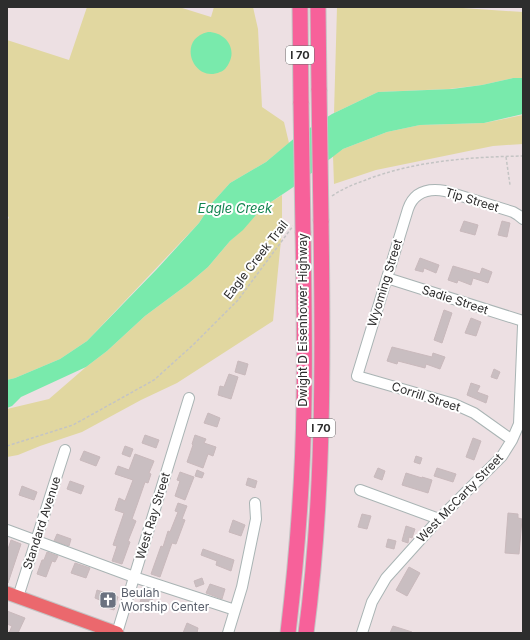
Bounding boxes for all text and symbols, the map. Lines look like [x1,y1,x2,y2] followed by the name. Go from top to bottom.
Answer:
[286,46,314,64] road number: I 70
[444,184,501,215] street label: Tip Street
[198,200,273,216] water label: Eagle Creek
[220,217,291,302] street label: Eagle Creek Trail
[295,233,310,407] street label: Dwight D Eisenhower Highway
[364,237,405,328] street label: Wyoming Street
[420,282,490,317] street label: Sadie Street
[390,378,462,415] street label: Corrill Street
[307,419,335,437] road number: I 70
[413,450,506,545] street label: West McCarty Street
[132,471,173,561] street label: West Ray Street
[19,474,64,571] street label: Standard Avenue
[121,585,210,614] place label: Beulah Worship Center
[98,590,118,610] church icon: Beulah Worship Center

